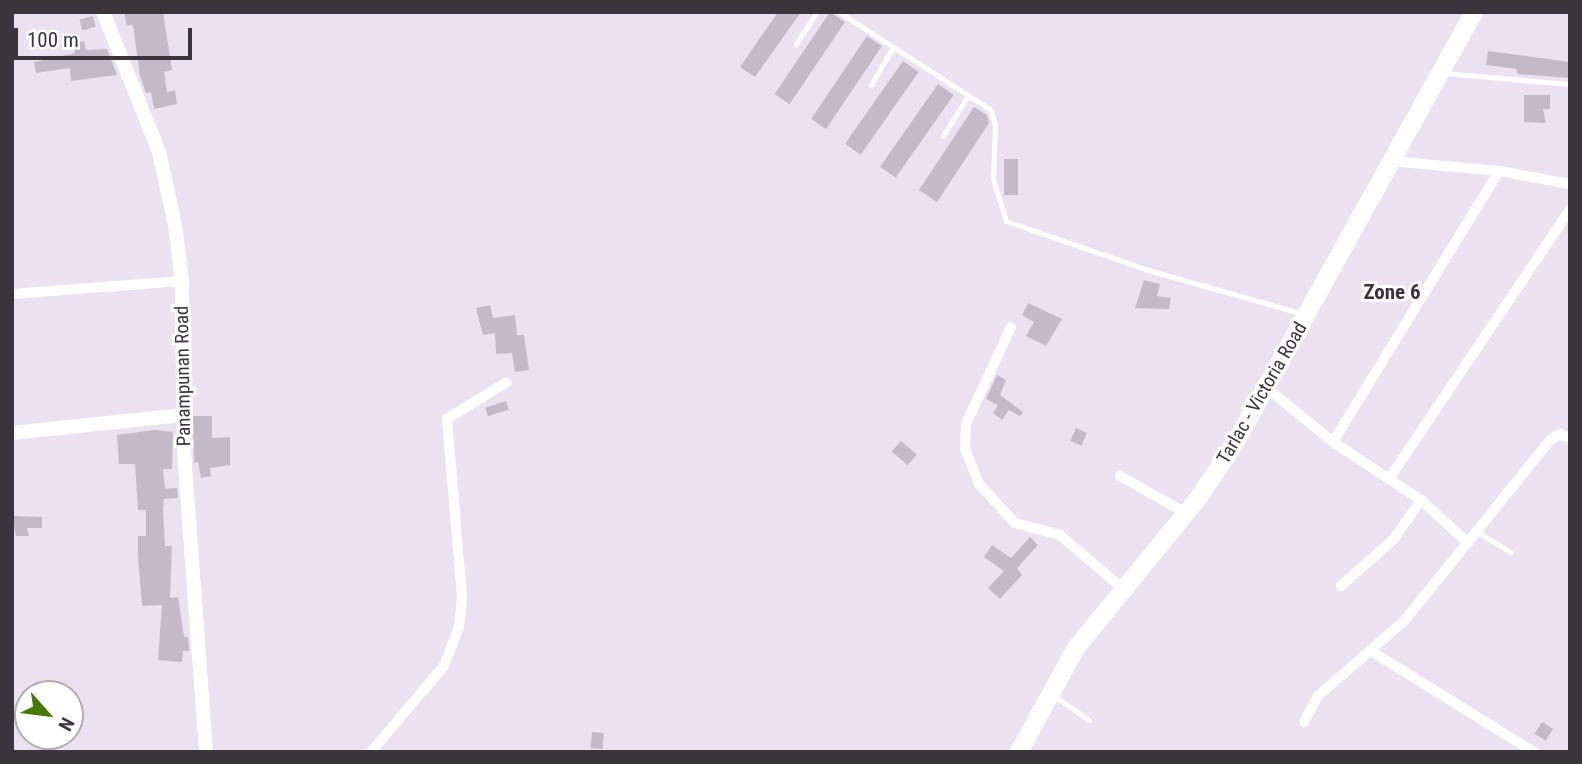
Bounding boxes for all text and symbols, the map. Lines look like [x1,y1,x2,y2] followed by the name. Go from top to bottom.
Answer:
[18,14,196,58] scale bar
[27,28,79,52] text: 100 m
[1363,279,1421,305] district label: Zone 6
[170,305,196,447] street label: Panampunan Road
[1212,318,1312,468] street label: Tarlac - Victoria Road
[14,680,84,750] north arrow
[53,714,79,735] text: N

